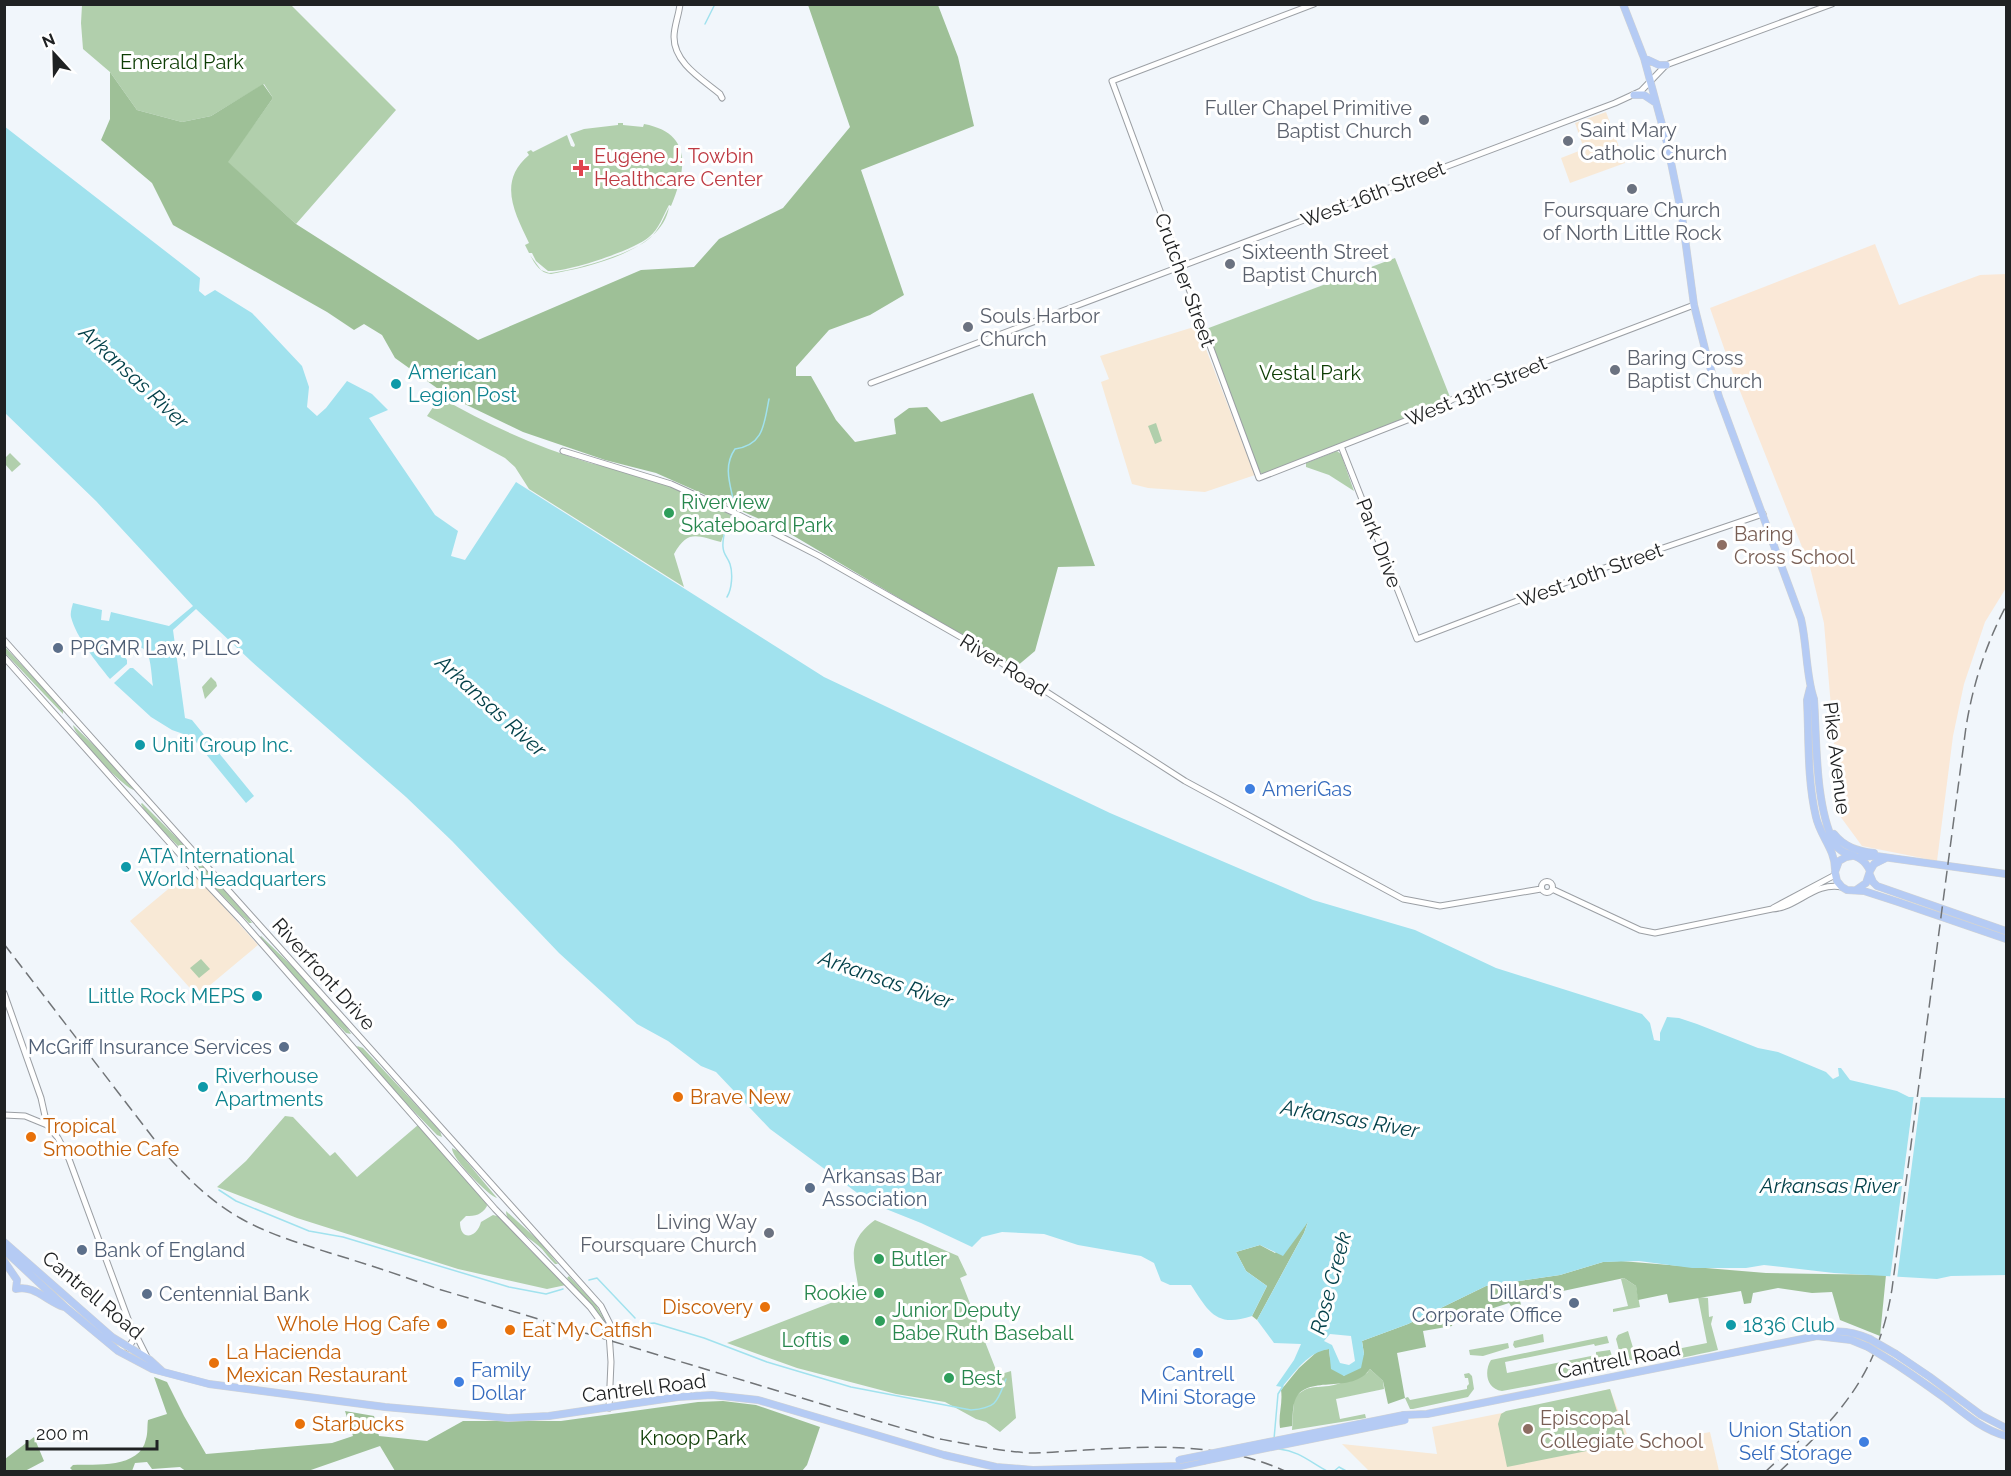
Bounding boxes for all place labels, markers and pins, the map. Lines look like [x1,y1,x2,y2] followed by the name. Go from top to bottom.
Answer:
[1205,96,1412,143] place label: Fuller Chapel Primitive Baptist Church
[1417,113,1431,127] marker: Fuller Chapel Primitive Baptist Church
[1580,118,1727,165] place label: Saint Mary Catholic Church
[1561,134,1575,148] marker: Saint Mary Catholic Church
[594,144,763,191] place label: Eugene J. Towbin Healthcare Center
[572,159,590,177] marker: Eugene J. Towbin Healthcare Center
[1625,182,1639,196] marker: Foursquare Church of North Little Rock
[1543,198,1722,245] place label: Foursquare Church of North Little Rock
[1242,240,1389,287] place label: Sixteenth Street Baptist Church
[1223,257,1237,271] marker: Sixteenth Street Baptist Church
[980,304,1100,351] place label: Souls Harbor Church
[961,320,975,334] marker: Souls Harbor Church
[1627,346,1763,393] place label: Baring Cross Baptist Church
[408,360,517,407] place label: American Legion Post
[1608,363,1622,377] marker: Baring Cross Baptist Church
[389,377,403,391] marker: American Legion Post
[681,490,833,537] place label: Riverview Skateboard Park
[662,506,676,520] marker: Riverview Skateboard Park
[1734,522,1855,569] place label: Baring Cross School
[1715,538,1729,552] marker: Baring Cross School
[70,636,241,660] place label: PPGMR Law, PLLC
[51,641,65,655] marker: PPGMR Law, PLLC
[152,733,293,757] place label: Uniti Group Inc.
[133,738,147,752] marker: Uniti Group Inc.
[1262,777,1352,801] place label: AmeriGas
[1243,782,1257,796] marker: AmeriGas
[138,844,326,891] place label: ATA International World Headquarters
[119,860,133,874] marker: ATA International World Headquarters
[88,984,245,1008] place label: Little Rock MEPS
[250,989,264,1003] marker: Little Rock MEPS
[28,1035,272,1059] place label: McGriff Insurance Services
[277,1040,291,1054] marker: McGriff Insurance Services
[215,1064,324,1111] place label: Riverhouse Apartments
[196,1080,210,1094] marker: Riverhouse Apartments
[690,1085,791,1109] place label: Brave New
[671,1090,685,1104] marker: Brave New
[43,1114,180,1161] place label: Tropical Smoothie Cafe
[24,1130,38,1144] marker: Tropical Smoothie Cafe
[822,1164,942,1211] place label: Arkansas Bar Association
[803,1181,817,1195] marker: Arkansas Bar Association
[580,1210,757,1257] place label: Living Way Foursquare Church
[762,1226,776,1240] marker: Living Way Foursquare Church
[94,1238,245,1262] place label: Bank of England
[75,1243,89,1257] marker: Bank of England
[891,1247,947,1271] place label: Butler
[872,1252,886,1266] marker: Butler
[1412,1280,1562,1327] place label: Dillard's Corporate Office
[804,1281,867,1305] place label: Rookie
[159,1282,310,1306] place label: Centennial Bank
[872,1286,886,1300] marker: Rookie
[140,1287,154,1301] marker: Centennial Bank
[662,1295,753,1319] place label: Discovery
[1567,1296,1581,1310] marker: Dillard's Corporate Office
[892,1298,1074,1345] place label: Junior Deputy Babe Ruth Baseball
[758,1300,772,1314] marker: Discovery
[277,1312,430,1336] place label: Whole Hog Cafe
[1743,1313,1835,1337] place label: 1836 Club
[873,1314,887,1328] marker: Junior Deputy Babe Ruth Baseball
[435,1317,449,1331] marker: Whole Hog Cafe
[522,1318,652,1342] place label: Eat My Catfish
[1724,1318,1738,1332] marker: 1836 Club
[503,1323,517,1337] marker: Eat My Catfish
[782,1328,832,1352] place label: Loftis
[837,1333,851,1347] marker: Loftis
[226,1340,408,1387] place label: La Hacienda Mexican Restaurant
[1191,1346,1205,1360] marker: Cantrell Mini Storage
[207,1356,221,1370] marker: La Hacienda Mexican Restaurant
[471,1358,531,1405] place label: Family Dollar
[1140,1362,1256,1409] place label: Cantrell Mini Storage
[961,1366,1003,1390] place label: Best
[942,1371,956,1385] marker: Best
[452,1375,466,1389] marker: Family Dollar
[1540,1406,1704,1453] place label: Episcopal Collegiate School
[312,1412,404,1436] place label: Starbucks
[293,1417,307,1431] marker: Starbucks
[1728,1418,1852,1465] place label: Union Station Self Storage
[1521,1422,1535,1436] marker: Episcopal Collegiate School
[1857,1435,1871,1449] marker: Union Station Self Storage

